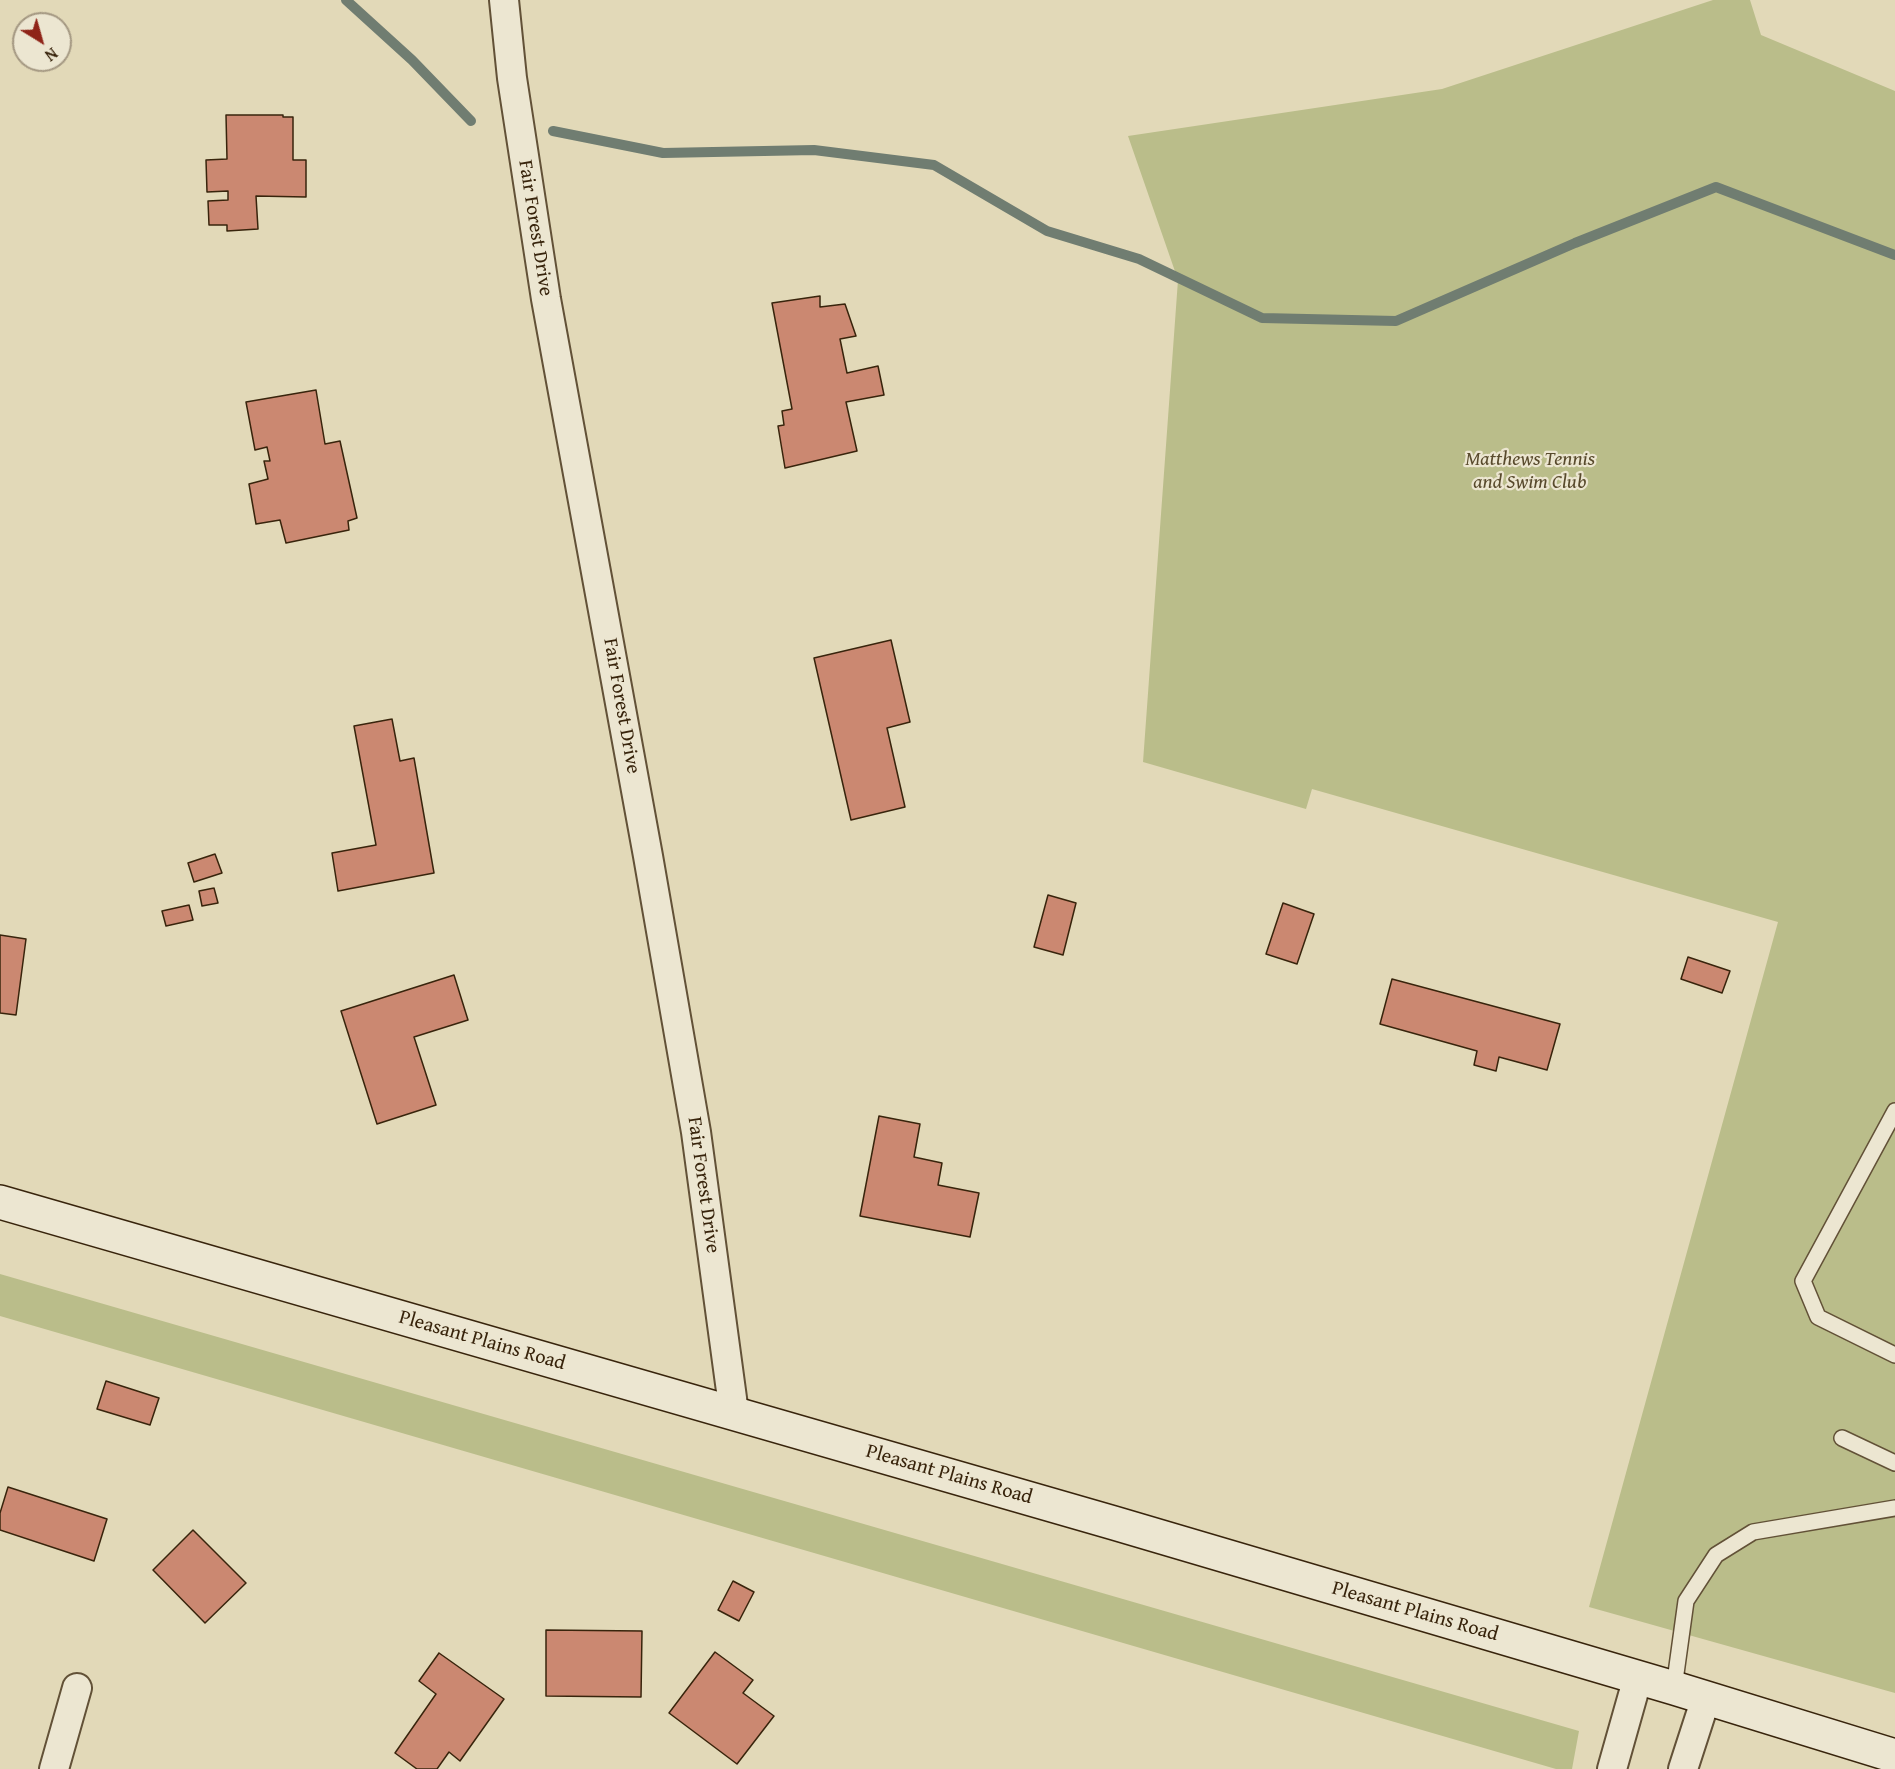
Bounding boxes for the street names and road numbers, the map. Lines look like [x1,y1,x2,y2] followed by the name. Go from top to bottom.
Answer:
[512,158,558,298] street label: Fair Forest Drive
[597,636,645,776] street label: Fair Forest Drive
[682,1115,724,1255] street label: Fair Forest Drive
[396,1306,568,1376] street label: Pleasant Plains Road
[863,1440,1035,1510] street label: Pleasant Plains Road
[1329,1577,1501,1647] street label: Pleasant Plains Road

